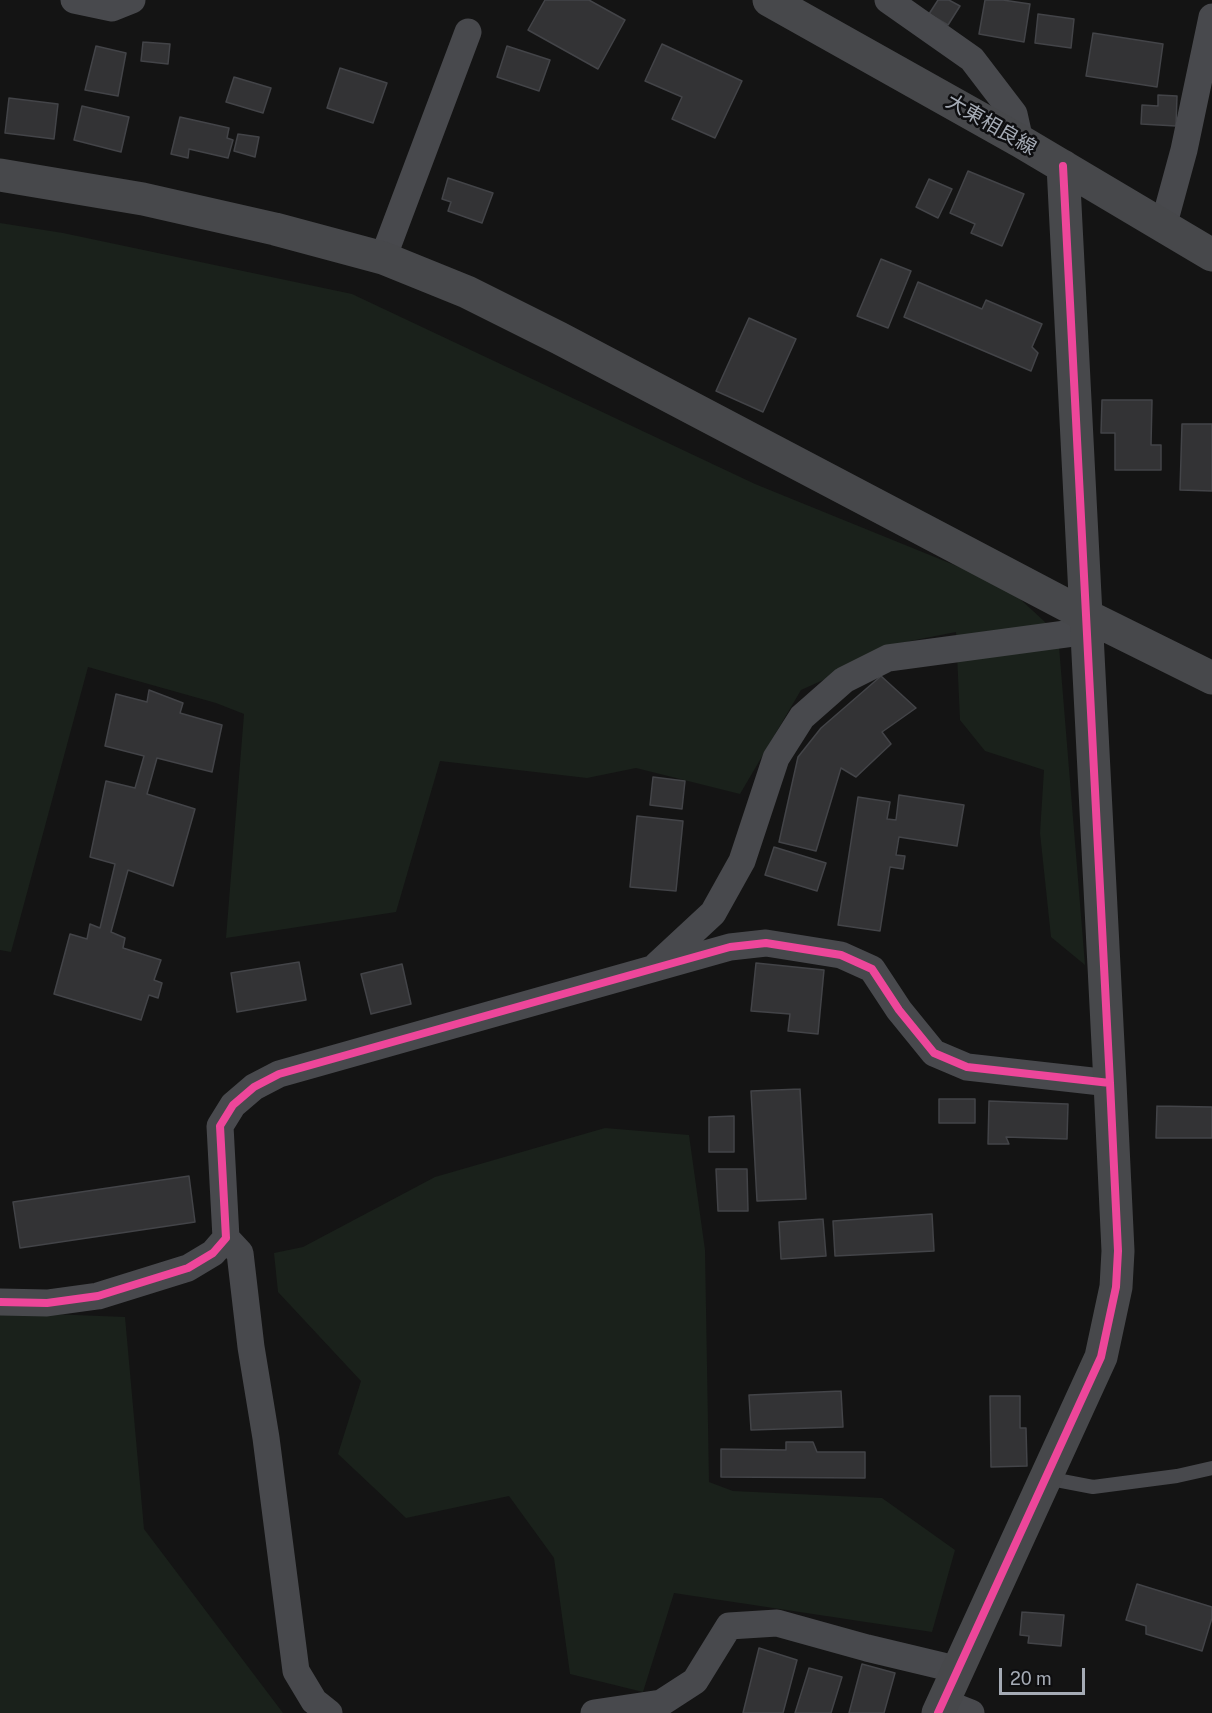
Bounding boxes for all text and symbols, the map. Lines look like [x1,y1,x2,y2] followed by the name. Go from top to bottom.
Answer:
[942,90,1040,160] street label: 大東相良線
[1002,1656,1088,1694] scale bar
[1010,1668,1052,1689] text: 20 m

